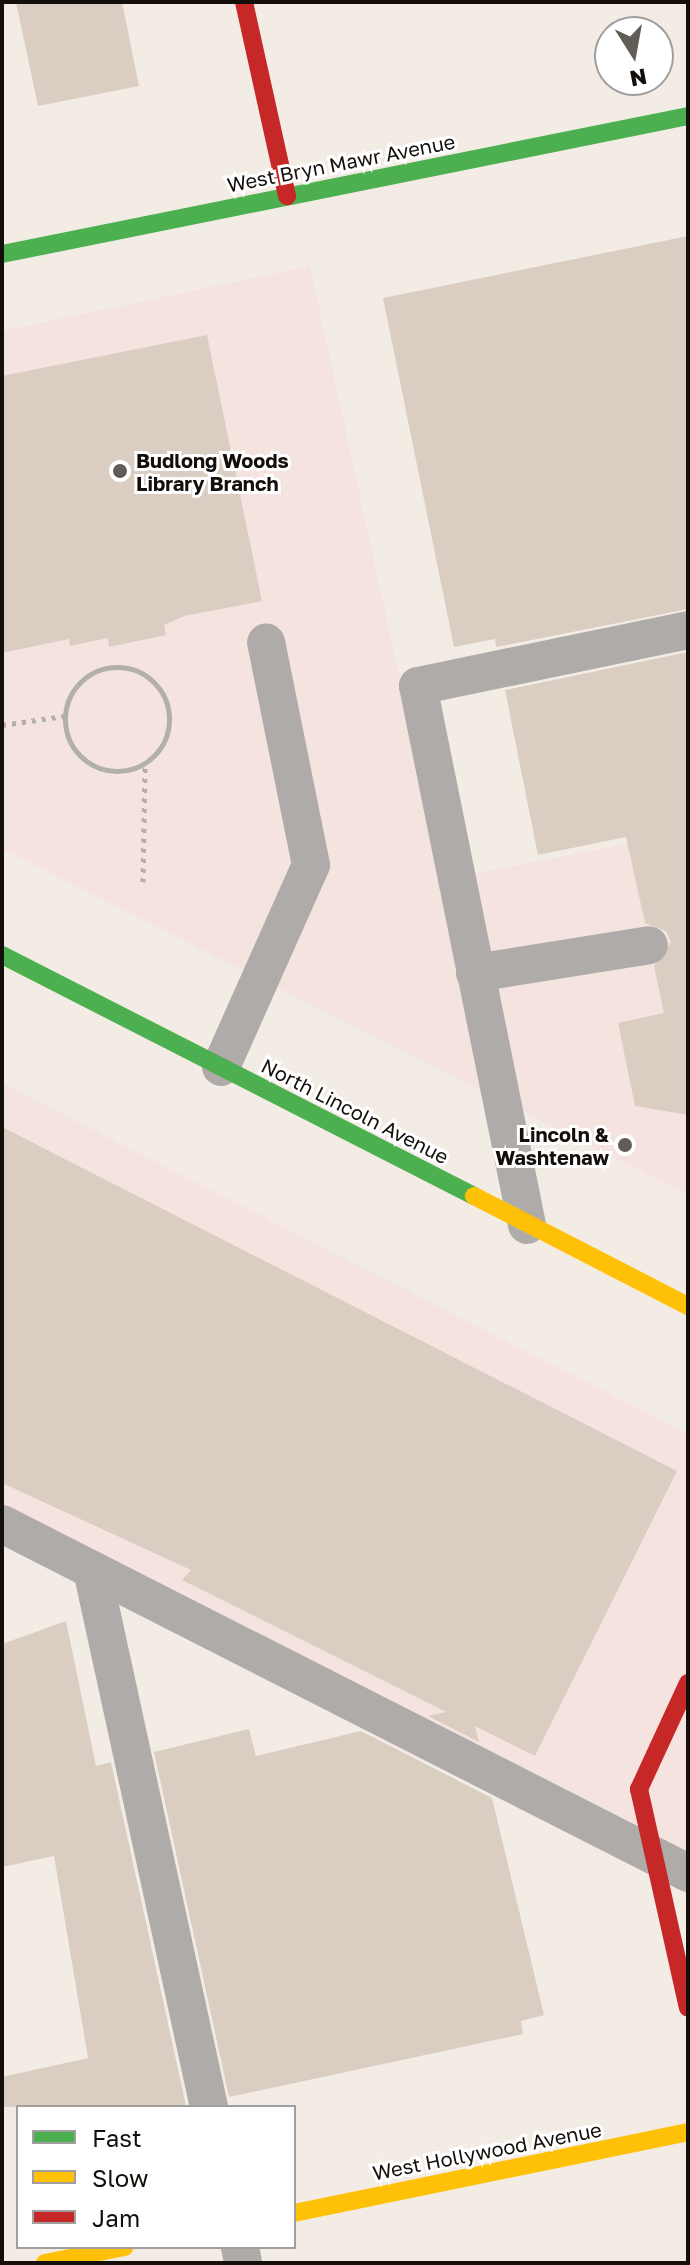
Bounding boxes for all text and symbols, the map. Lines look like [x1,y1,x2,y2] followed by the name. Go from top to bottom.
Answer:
[594,16,674,96] north arrow
[628,63,649,93] text: N
[225,129,457,197] street label: West Bryn Mawr Avenue
[136,448,289,495] place label: Budlong Woods Library Branch
[111,462,129,480] marker: Budlong Woods Library Branch
[257,1053,453,1169] street label: North Lincoln Avenue
[495,1122,609,1169] place label: Lincoln & Washtenaw
[616,1136,634,1154] marker: Lincoln & Washtenaw
[16,2105,296,2249] legend
[370,2117,604,2185] street label: West Hollywood Avenue
[92,2123,142,2152] text: Fast
[92,2163,148,2192] text: Slow
[92,2203,140,2232] text: Jam

